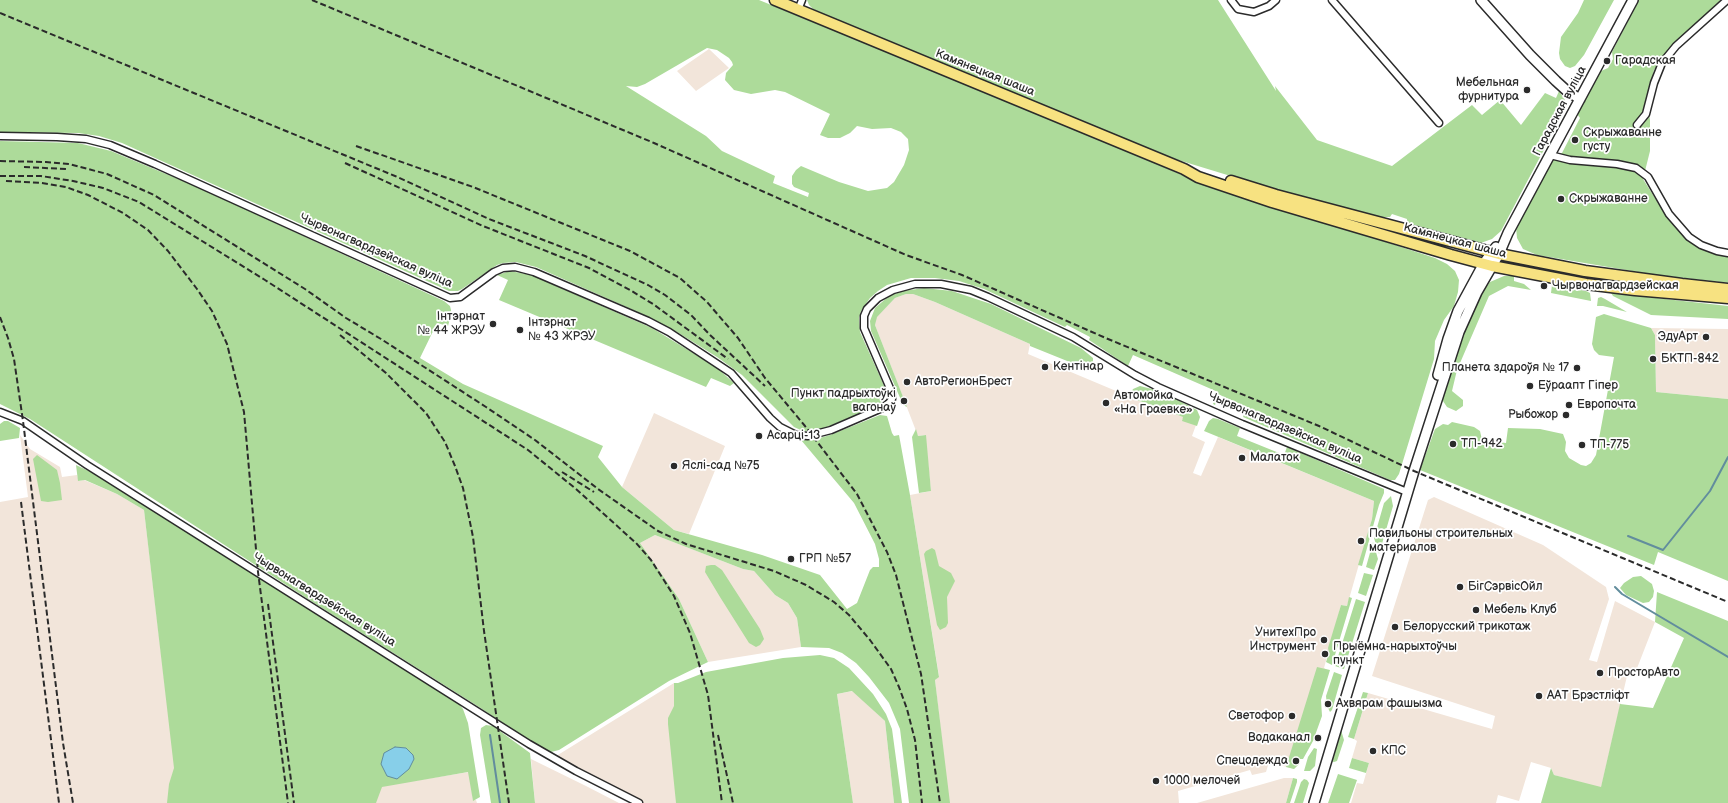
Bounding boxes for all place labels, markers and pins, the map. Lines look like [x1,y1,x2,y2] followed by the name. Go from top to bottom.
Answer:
[1615,54,1676,68] place label: Гарадская
[1602,56,1612,66] marker: Гарадская
[1456,76,1519,104] place label: Мебельная фурнитура
[1522,85,1532,95] marker: Мебельная фурнитура
[1583,126,1662,154] place label: Скрыжаванне густу
[1570,135,1580,145] marker: Скрыжаванне густу
[1569,192,1648,206] place label: Скрыжаванне
[1556,194,1566,204] marker: Скрыжаванне
[1552,279,1679,293] place label: Чырвонагвардзейская
[1539,281,1549,291] marker: Чырвонагвардзейская
[417,310,485,338] place label: Інтэрнат № 44 ЖРЭУ
[528,316,596,344] place label: Інтэрнат № 43 ЖРЭУ
[488,319,498,329] marker: Інтэрнат № 44 ЖРЭУ
[515,325,525,335] marker: Інтэрнат № 43 ЖРЭУ
[1658,330,1698,344] place label: ЭдуАрт
[1701,332,1711,342] marker: ЭдуАрт
[1661,352,1719,366] place label: БКТП-842
[1648,354,1658,364] marker: БКТП-842
[1053,360,1103,374] place label: Кентінар
[1442,361,1569,375] place label: Планета здароўя № 17
[1040,362,1050,372] marker: Кентінар
[1572,363,1582,373] marker: Планета здароўя № 17
[915,375,1012,389] place label: АвтоРегионБрест
[902,377,912,387] marker: АвтоРегионБрест
[1538,379,1618,393] place label: Еўраапт Гіпер
[1525,381,1535,391] marker: Еўраапт Гіпер
[791,387,896,415] place label: Пункт падрыхтоўкі вагонаў
[1114,389,1193,417] place label: Автомойка «На Граевке»
[899,396,909,406] marker: Пункт падрыхтоўкі вагонаў
[1101,398,1111,408] marker: Автомойка «На Граевке»
[1577,398,1636,412] place label: Европочта
[1564,400,1574,410] marker: Европочта
[1508,408,1558,422] place label: Рыбожор
[1561,410,1571,420] marker: Рыбожор
[767,429,820,443] place label: Асарці-13
[754,431,764,441] marker: Асарці-13
[1461,437,1503,451] place label: ТП-942
[1590,438,1629,452] place label: ТП-775
[1448,439,1458,449] marker: ТП-942
[1577,440,1587,450] marker: ТП-775
[1250,451,1299,465] place label: Малаток
[1237,453,1247,463] marker: Малаток
[682,459,760,473] place label: Яслі-сад №75
[669,461,679,471] marker: Яслі-сад №75
[1369,527,1513,555] place label: Павильоны строительных материалов
[1356,536,1366,546] marker: Павильоны строительных материалов
[799,552,851,566] place label: ГРП №57
[786,554,796,564] marker: ГРП №57
[1468,580,1542,594] place label: БігСэрвісОйл
[1455,582,1465,592] marker: БігСэрвісОйл
[1484,603,1557,617] place label: Мебель Клуб
[1471,605,1481,615] marker: Мебель Клуб
[1403,620,1530,634] place label: Белорусский трикотаж
[1390,622,1400,632] marker: Белорусский трикотаж
[1250,626,1316,654] place label: УнитехПро Инструмент
[1319,635,1329,645] marker: УнитехПро Инструмент
[1333,640,1457,668] place label: Прыёмна-нарыхтоўчы пункт
[1320,649,1330,659] marker: Прыёмна-нарыхтоўчы пункт
[1608,666,1679,680] place label: ПросторАвто
[1595,668,1605,678] marker: ПросторАвто
[1547,689,1630,703] place label: ААТ Брэстліфт
[1534,691,1544,701] marker: ААТ Брэстліфт
[1336,697,1442,711] place label: Ахвярам фашызма
[1323,699,1333,709] marker: Ахвярам фашызма
[1228,709,1284,723] place label: Светофор
[1287,711,1297,721] marker: Светофор
[1248,731,1310,745] place label: Водаканал
[1313,733,1323,743] marker: Водаканал
[1381,744,1406,758] place label: КПС
[1368,746,1378,756] marker: КПС
[1217,754,1288,768] place label: Спецодежда
[1291,756,1301,766] marker: Спецодежда
[1164,774,1240,788] place label: 1000 мелочей
[1151,776,1161,786] marker: 1000 мелочей

